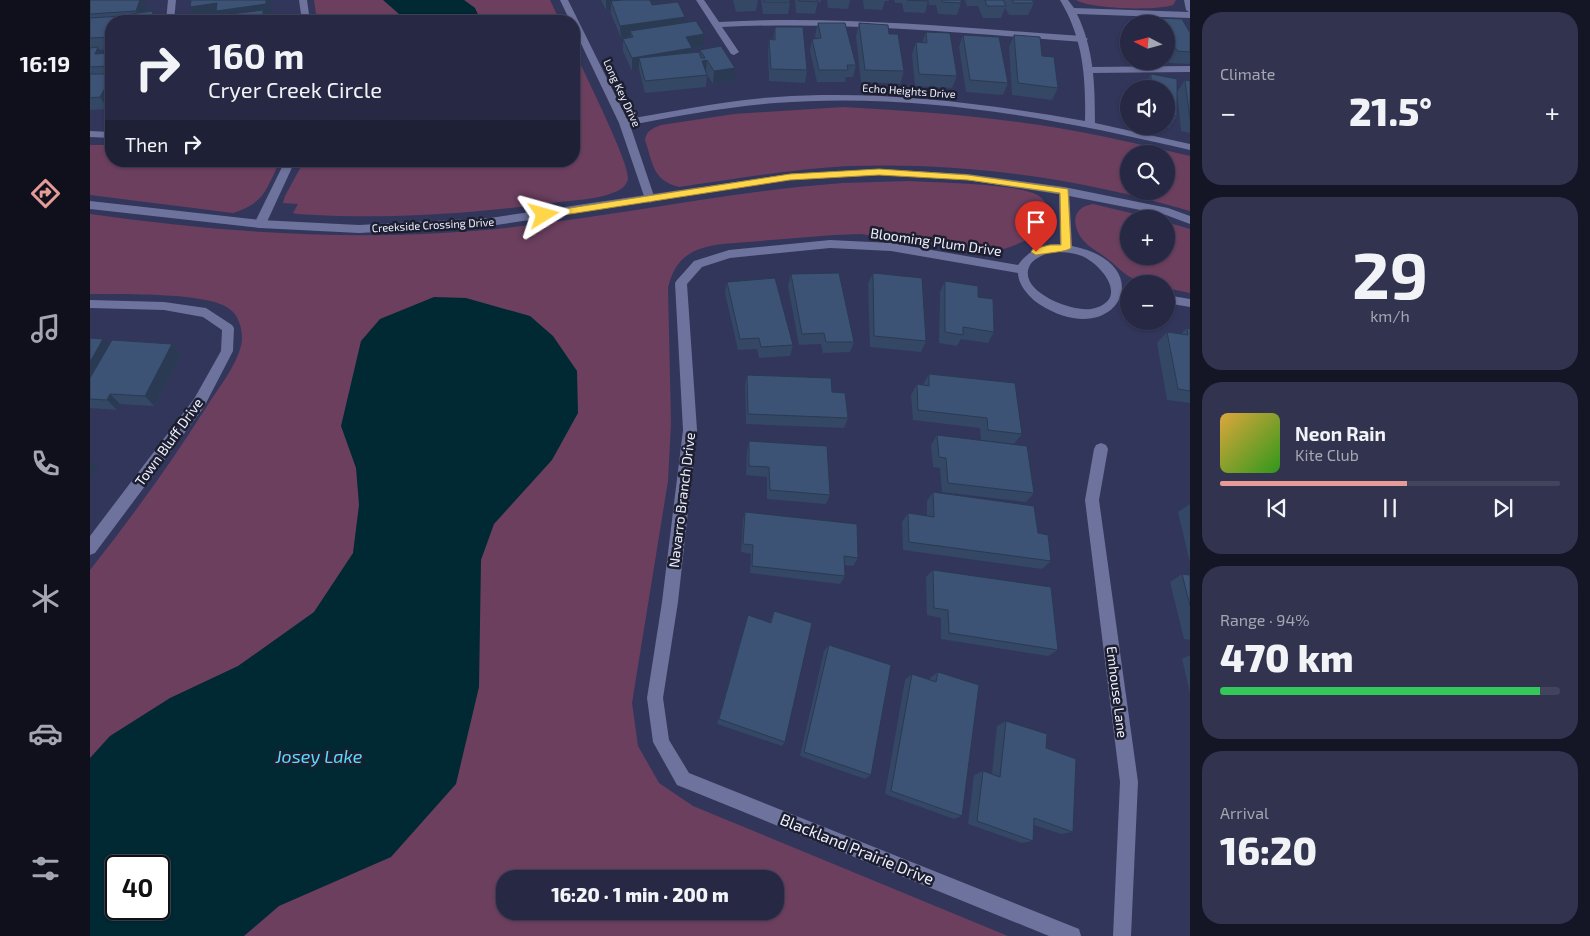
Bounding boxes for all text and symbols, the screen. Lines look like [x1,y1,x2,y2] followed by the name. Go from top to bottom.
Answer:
[1120,15,1175,70] north arrow
[1120,15,1175,330] map controls
[208,34,304,76] text: 160 m
[125,35,190,100] icon: right
[20,50,70,76] text: 16:19
[601,57,644,129] street label: Long Key Drive
[1220,64,1275,83] text: Climate
[208,76,382,102] text: Cryer Creek Circle
[1120,80,1175,135] button: sound
[862,81,956,100] street label: Echo Heights Drive
[1349,88,1432,134] text: 21.5°
[1220,95,1236,129] text: −
[1545,95,1560,129] text: +
[178,130,206,158] icon: right
[125,133,168,156] text: Then
[1120,145,1175,200] button: search
[28,176,63,211] icon: directions
[517,188,569,240] position arrow
[1015,201,1057,252] pin
[1022,208,1050,236] icon: arrive
[1120,210,1175,265] button: +
[371,215,495,234] street label: Creekside Crossing Drive
[869,224,1003,259] street label: Blooming Plum Drive
[1352,234,1428,312] text: 29
[1120,275,1175,330] button: −
[1370,306,1410,325] text: km/h
[28,311,63,346] icon: music
[131,394,206,489] street label: Town Bluff Drive
[1295,422,1386,445] text: Neon Rain
[665,431,698,569] street label: Navarro Branch Drive
[1295,445,1359,464] text: Kite Club
[28,446,63,481] icon: phone
[1263,494,1291,522] icon: previous
[1376,494,1404,522] icon: pause
[1489,494,1517,522] icon: next
[28,581,63,616] icon: climate
[1220,610,1310,629] text: Range · 94%
[1220,634,1354,680] text: 470 km
[1103,645,1132,739] street label: Emhouse Lane
[28,716,63,751] icon: car
[274,745,363,767] water label: Josey Lake
[1220,803,1269,822] text: Arrival
[778,809,937,888] street label: Blackland Prairie Drive
[1220,827,1317,873] text: 16:20
[28,851,63,886] icon: filters
[105,855,170,920] speed limit sign: 40
[551,883,729,906] text: 16:20 · 1 min · 200 m

